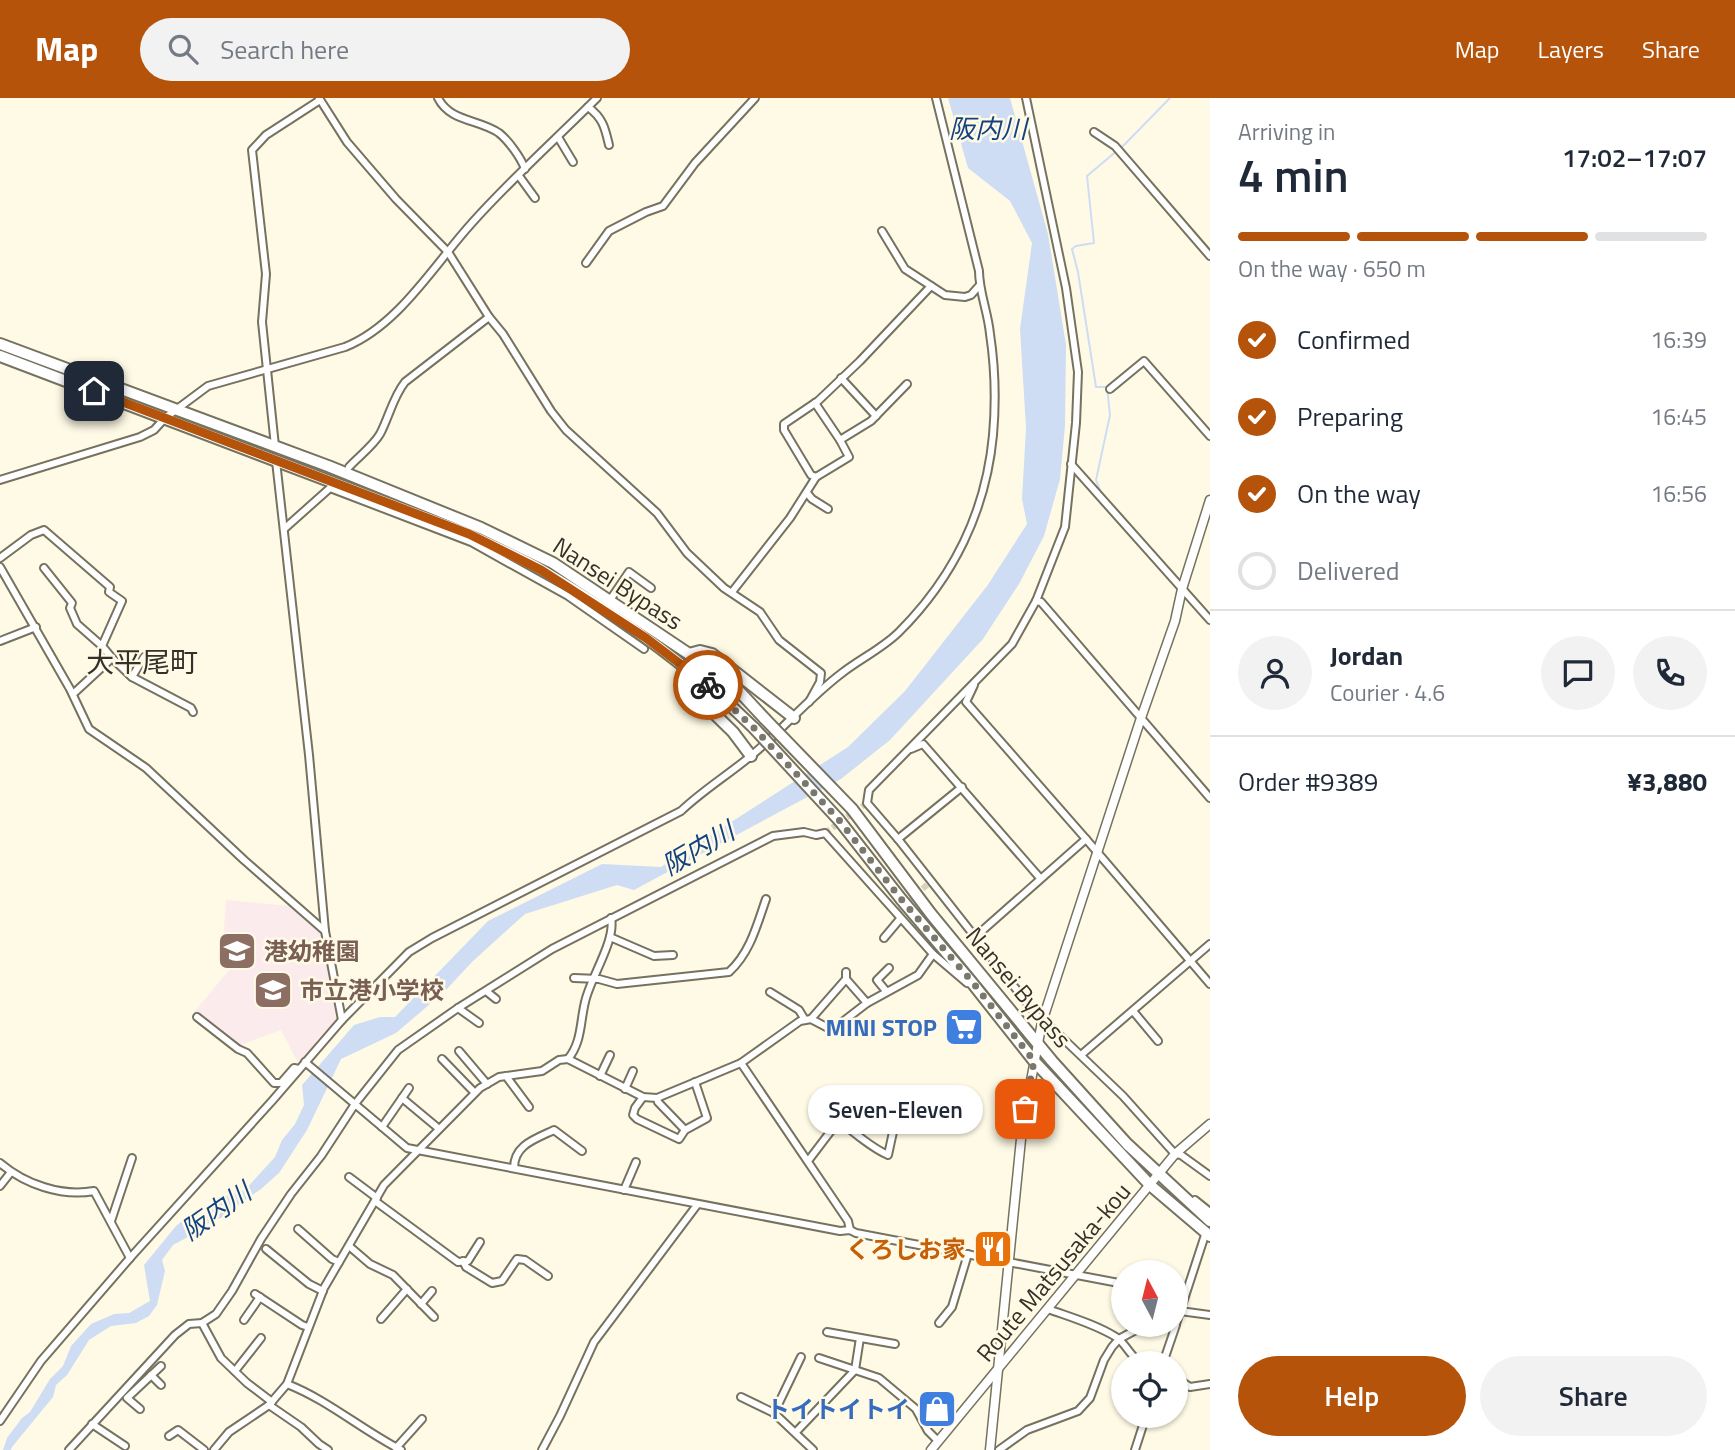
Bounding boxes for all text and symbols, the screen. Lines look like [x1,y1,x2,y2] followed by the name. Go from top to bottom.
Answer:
[140,18,630,81] search box
[35,24,98,74] text: Map
[164,30,202,68] icon: search
[220,30,349,69] text: Search here
[1455,31,1500,67] text: Map
[1538,31,1604,67] text: Layers
[1642,31,1700,67] text: Share
[949,109,1030,148] water label: 阪内川
[1238,114,1335,149] text: Arriving in
[1562,138,1707,177] text: 17:02–17:07
[1238,140,1349,210] text: 4 min
[1238,251,1426,286] text: On the way · 650 m
[1297,320,1411,359] text: Confirmed
[1238,321,1276,359] icon: check
[1650,322,1707,357] text: 16:39
[64,361,124,421] pin
[75,372,113,410] icon: home
[1297,397,1403,436] text: Preparing
[1238,398,1276,436] icon: check
[1650,399,1707,434] text: 16:45
[1297,474,1421,513] text: On the way
[1238,475,1276,513] icon: check
[1650,476,1707,511] text: 16:56
[546,528,690,638] street label: Nansei Bypass
[1297,551,1400,590] text: Delivered
[1238,636,1312,710] button: person
[1330,636,1403,675] text: Jordan
[1541,636,1615,710] button: chat
[1633,636,1707,710] button: phone
[86,640,198,683] district label: 大平尾町
[673,650,743,720] courier
[689,666,727,704] icon: bike
[1330,675,1445,710] text: Courier · 4.6
[1238,762,1378,801] text: Order #9389
[1627,762,1707,801] text: ¥3,880
[654,810,744,884] water label: 阪内川
[958,919,1080,1055] street label: Nansei Bypass
[216,930,258,972] school or university icon: 港幼稚園
[264,933,360,969] place label: 港幼稚園
[252,969,294,1011] school or university icon: 市立港小学校
[300,972,444,1008] place label: 市立港小学校
[943,1006,985,1048] supermarket icon: MINI STOP
[825,1009,937,1045] place label: MINI STOP
[995,1079,1055,1139] pin
[808,1084,983,1134] callout: Seven-Eleven
[1006,1090,1044,1128] icon: bag
[828,1092,963,1127] text: Seven-Eleven
[173,1171,262,1249] water label: 阪内川
[967,1175,1139,1369] street label: Route Matsusaka-kou
[972,1228,1014,1270] restaurant icon: くろしお家
[846,1231,966,1267] place label: くろしお家
[1111,1260,1188,1337] north arrow
[1111,1260,1188,1428] map controls
[1111,1351,1188,1428] button: locate
[1238,1356,1466,1436] button: Help
[1480,1356,1707,1436] button: Share
[916,1388,958,1430] shop icon: トイトイトイ
[766,1391,910,1427] place label: トイトイトイ

